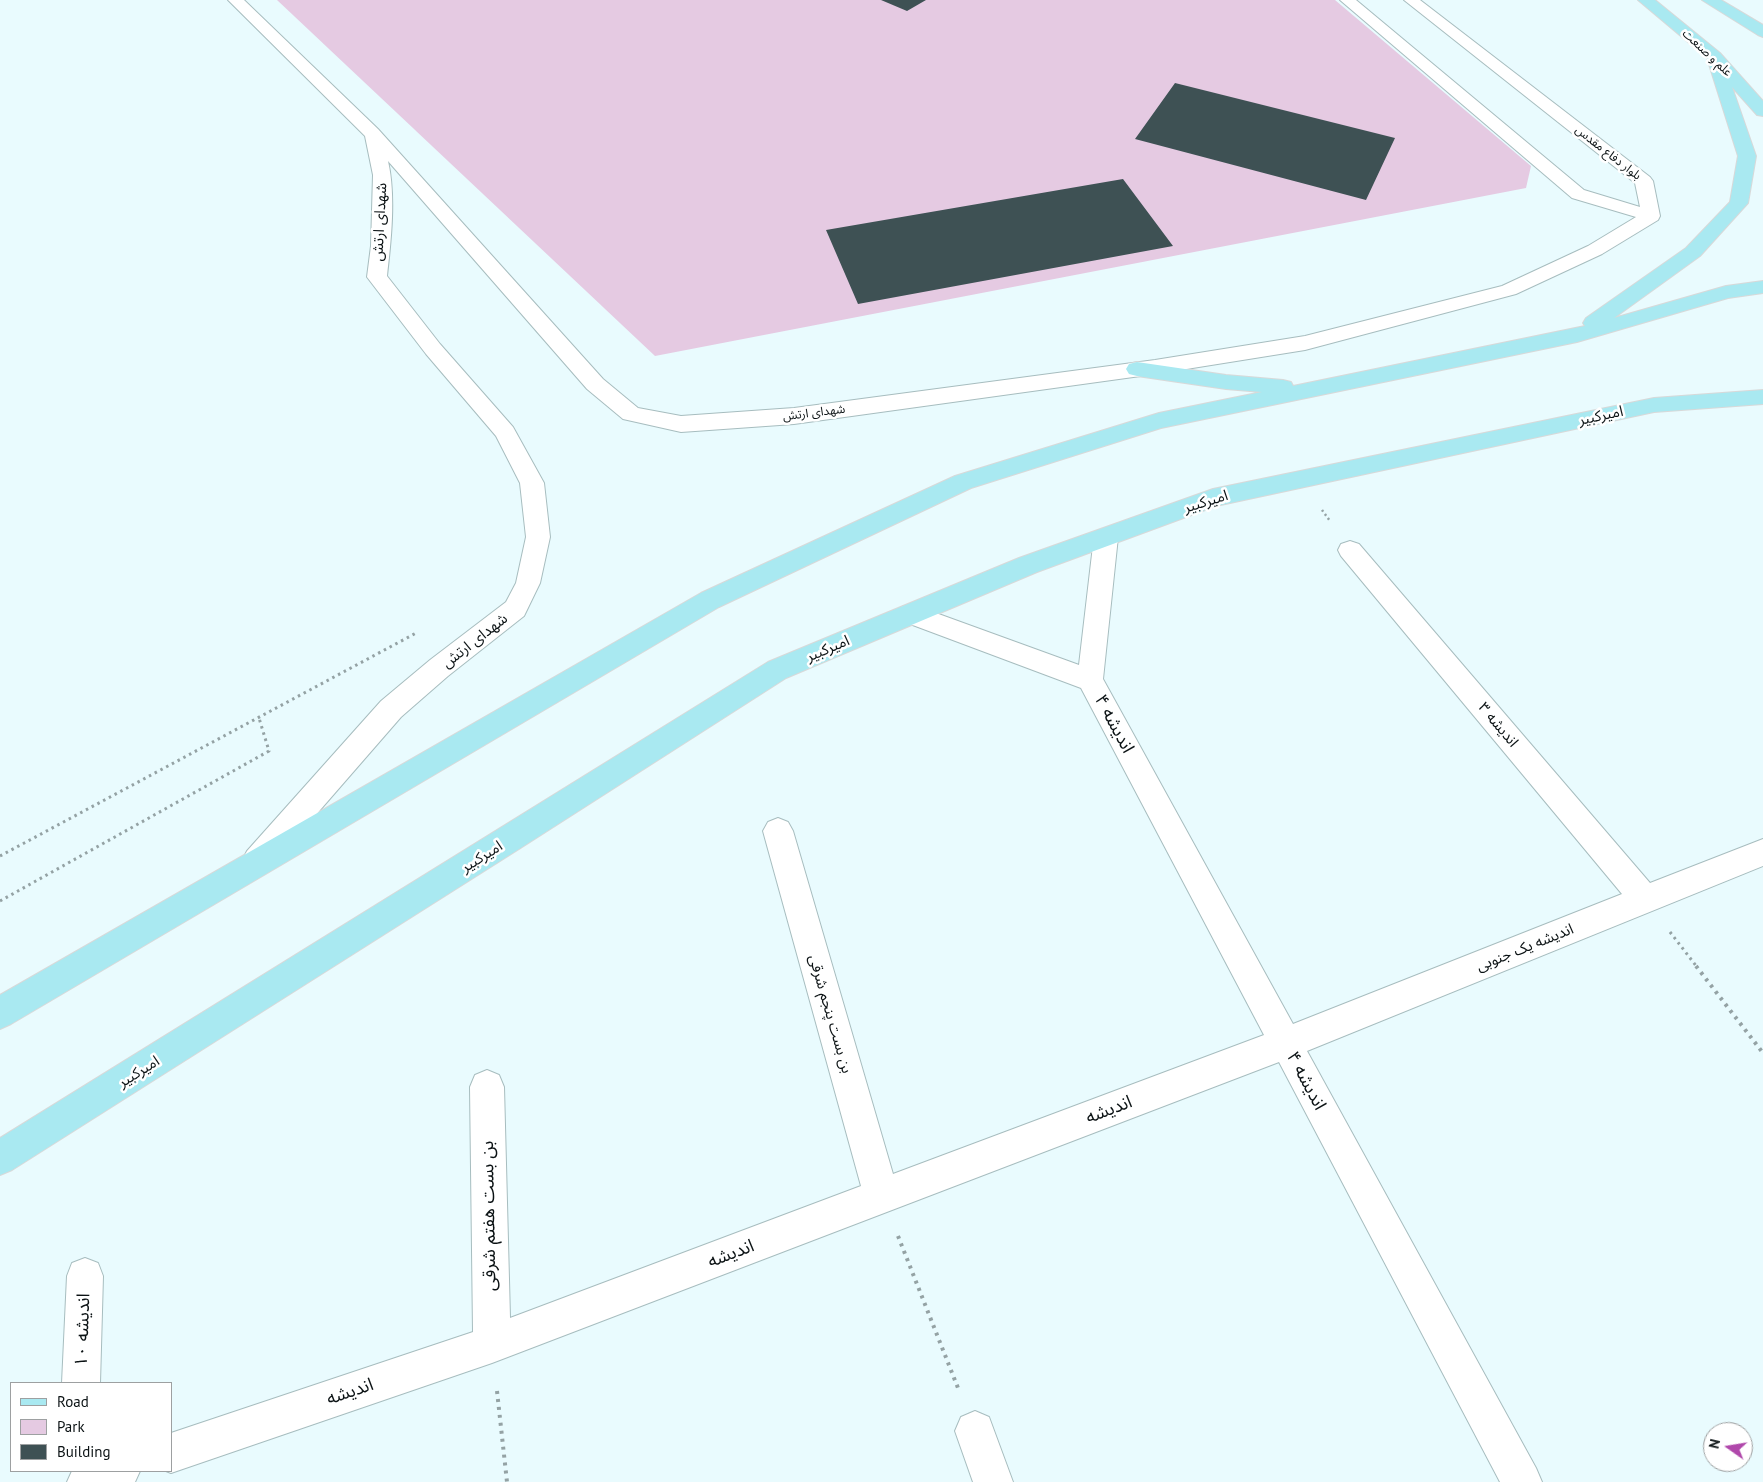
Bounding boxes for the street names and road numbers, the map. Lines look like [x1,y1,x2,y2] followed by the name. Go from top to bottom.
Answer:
[1679,26,1735,80] street label: علم و صنعت
[1572,123,1644,183] street label: بلوار دفاع مقدس
[369,182,391,262] street label: شهدای ارتش
[782,402,846,424] street label: شهدای ارتش
[1577,402,1625,430] street label: امیرکبیر
[1182,487,1230,517] street label: امیرکبیر
[439,610,511,672] street label: شهدای ارتش
[804,632,852,666] street label: امیرکبیر
[1090,691,1138,757] street label: اندیشه ۴
[1474,699,1522,751] street label: اندیشه ۳
[458,837,506,877] street label: امیرکبیر
[1474,920,1576,976] street label: اندیشه یک جنوبی
[804,953,856,1075] street label: بن بست پنجم شرقی
[1282,1048,1330,1114] street label: اندیشه ۴
[115,1052,163,1092] street label: امیرکبیر
[1083,1091,1135,1129] street label: اندیشه
[477,1141,501,1291] street label: بن بست هفتم شرقی
[705,1235,757,1273] street label: اندیشه
[71,1293,95,1367] street label: اندیشه ۱۰
[324,1374,376,1410] street label: اندیشه

